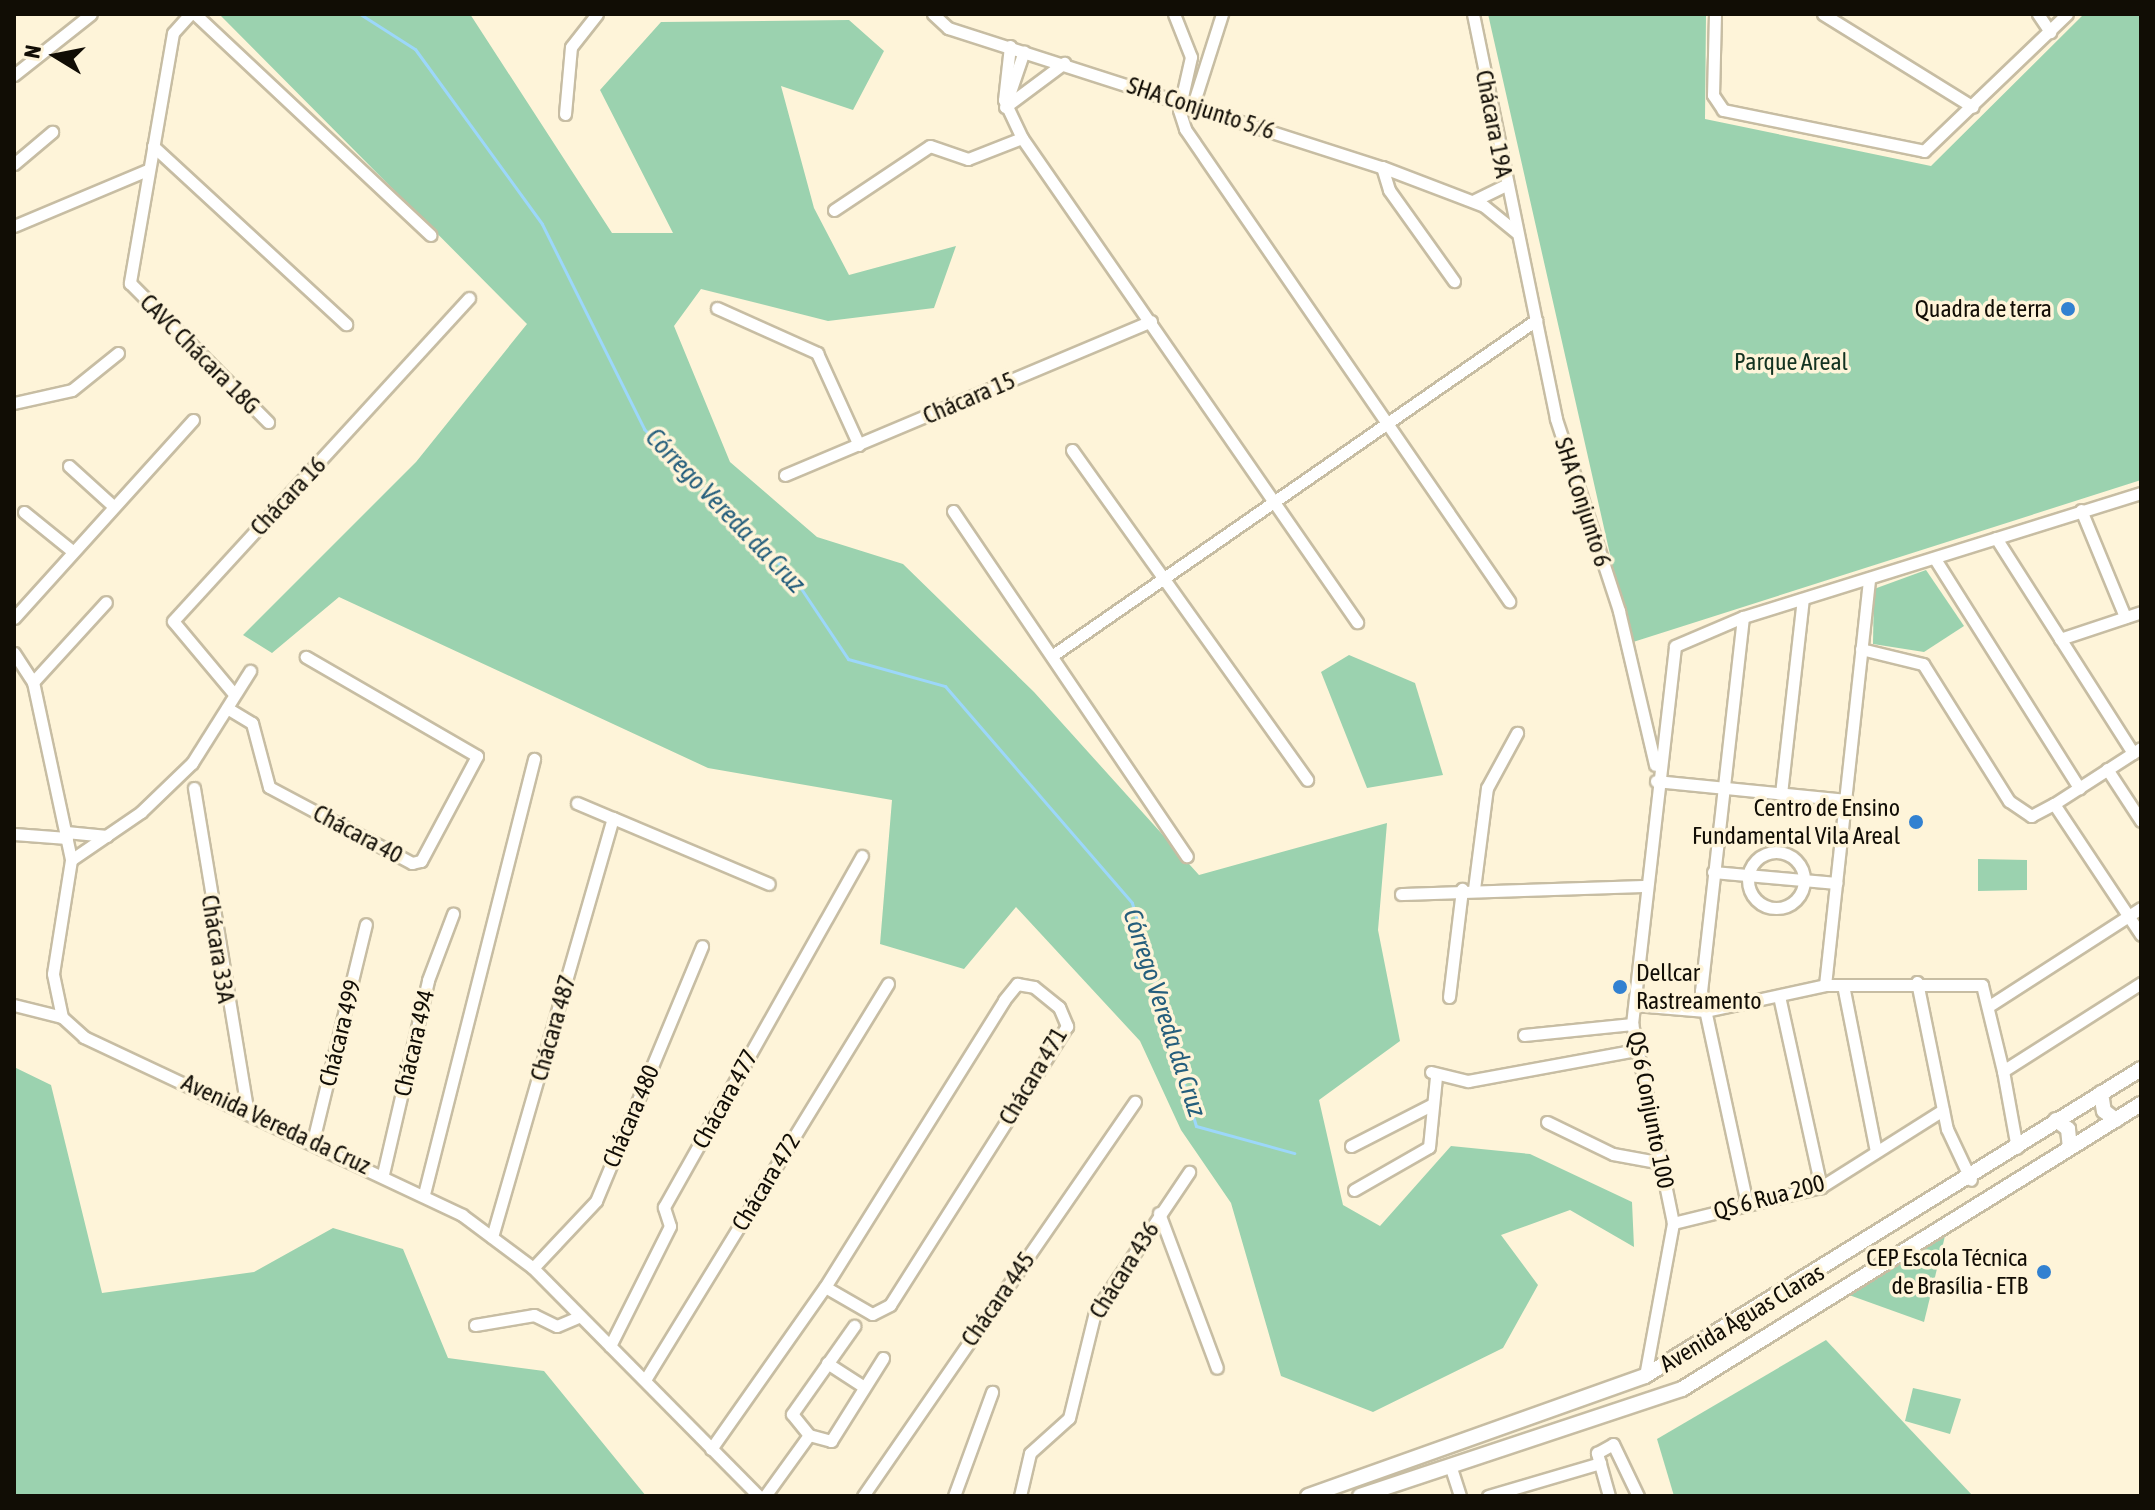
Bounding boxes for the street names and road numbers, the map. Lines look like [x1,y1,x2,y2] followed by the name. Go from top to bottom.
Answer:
[1469,68,1519,180] street label: Chácara 19A
[1124,71,1278,145] street label: SHA Conjunto 5/6
[134,288,266,420] street label: CAVC Chácara 18G
[919,366,1019,430] street label: Chácara 15
[1549,434,1617,570] street label: SHA Conjunto 6
[244,451,332,541] street label: Chácara 16
[308,798,408,870] street label: Chácara 40
[195,893,241,1005] street label: Chácara 33A
[524,972,582,1084] street label: Chácara 487
[313,977,367,1089] street label: Chácara 499
[388,987,440,1099] street label: Chácara 494
[993,1022,1073,1130] street label: Chácara 471
[1622,1029,1680,1191] street label: QS 6 Conjunto 100
[686,1045,764,1153] street label: Chácara 477
[597,1060,665,1172] street label: Chácara 480
[177,1068,375,1180] street label: Avenida Vereda da Cruz
[726,1128,806,1236] street label: Chácara 472
[1710,1168,1828,1226] street label: QS 6 Rua 200
[1083,1216,1165,1324] street label: Chácara 436
[955,1246,1041,1352] street label: Chácara 445
[1655,1258,1829,1378] street label: Avenida Águas Claras

